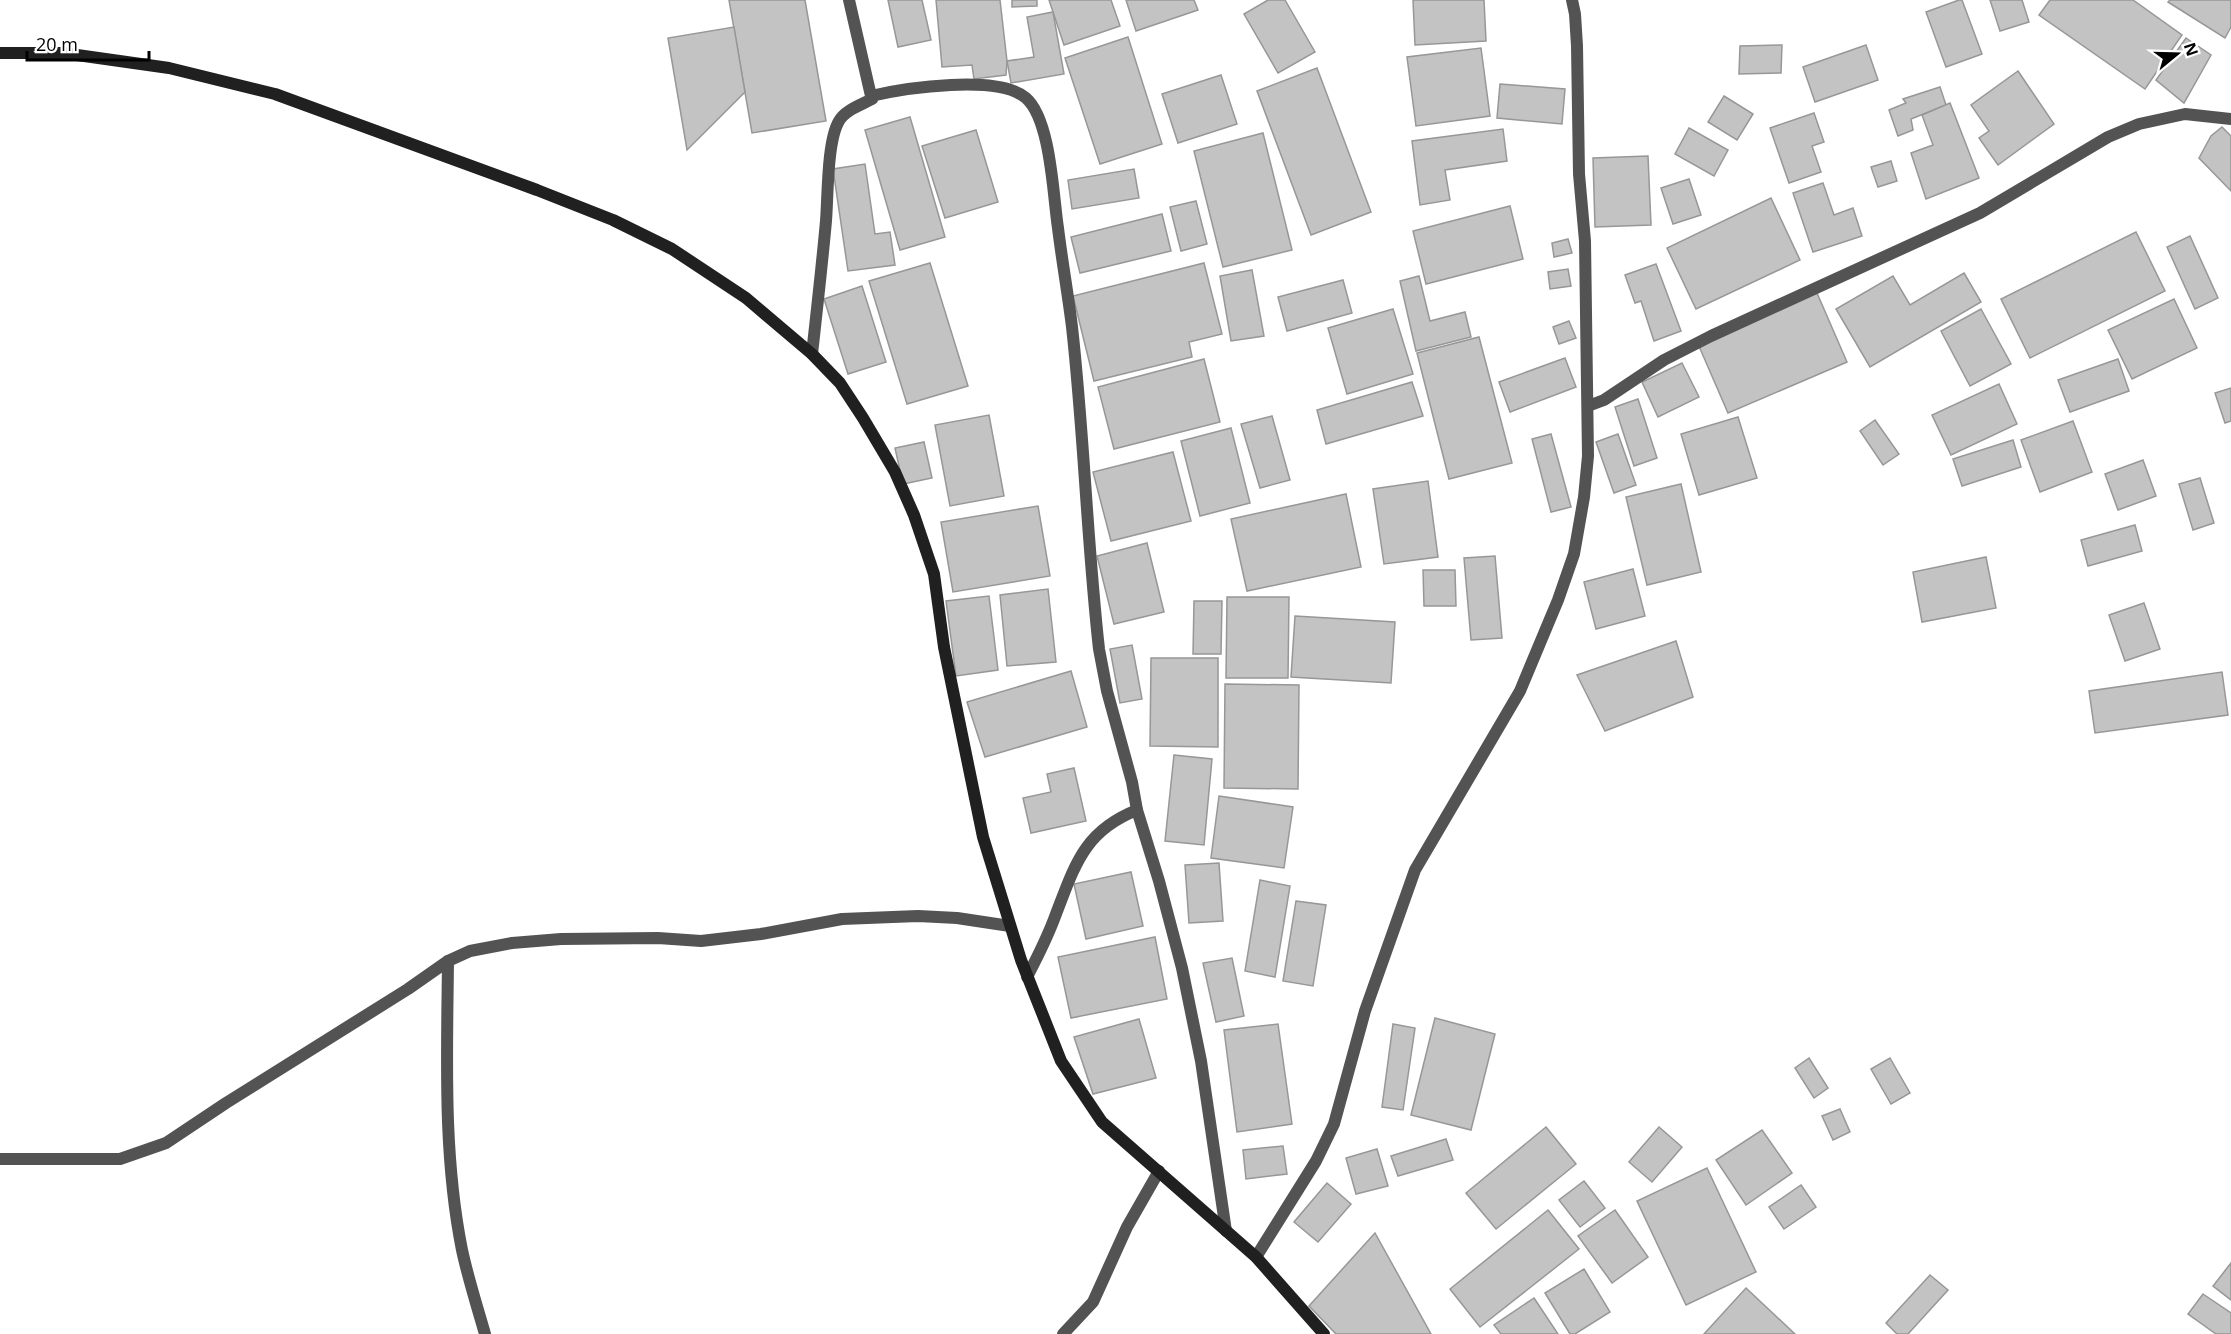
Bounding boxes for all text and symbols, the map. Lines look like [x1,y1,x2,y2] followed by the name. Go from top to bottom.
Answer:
[27,24,148,62] scale bar
[2147,24,2207,84] north arrow
[36,32,78,56] text: 20 m
[2179,39,2204,59] text: N

